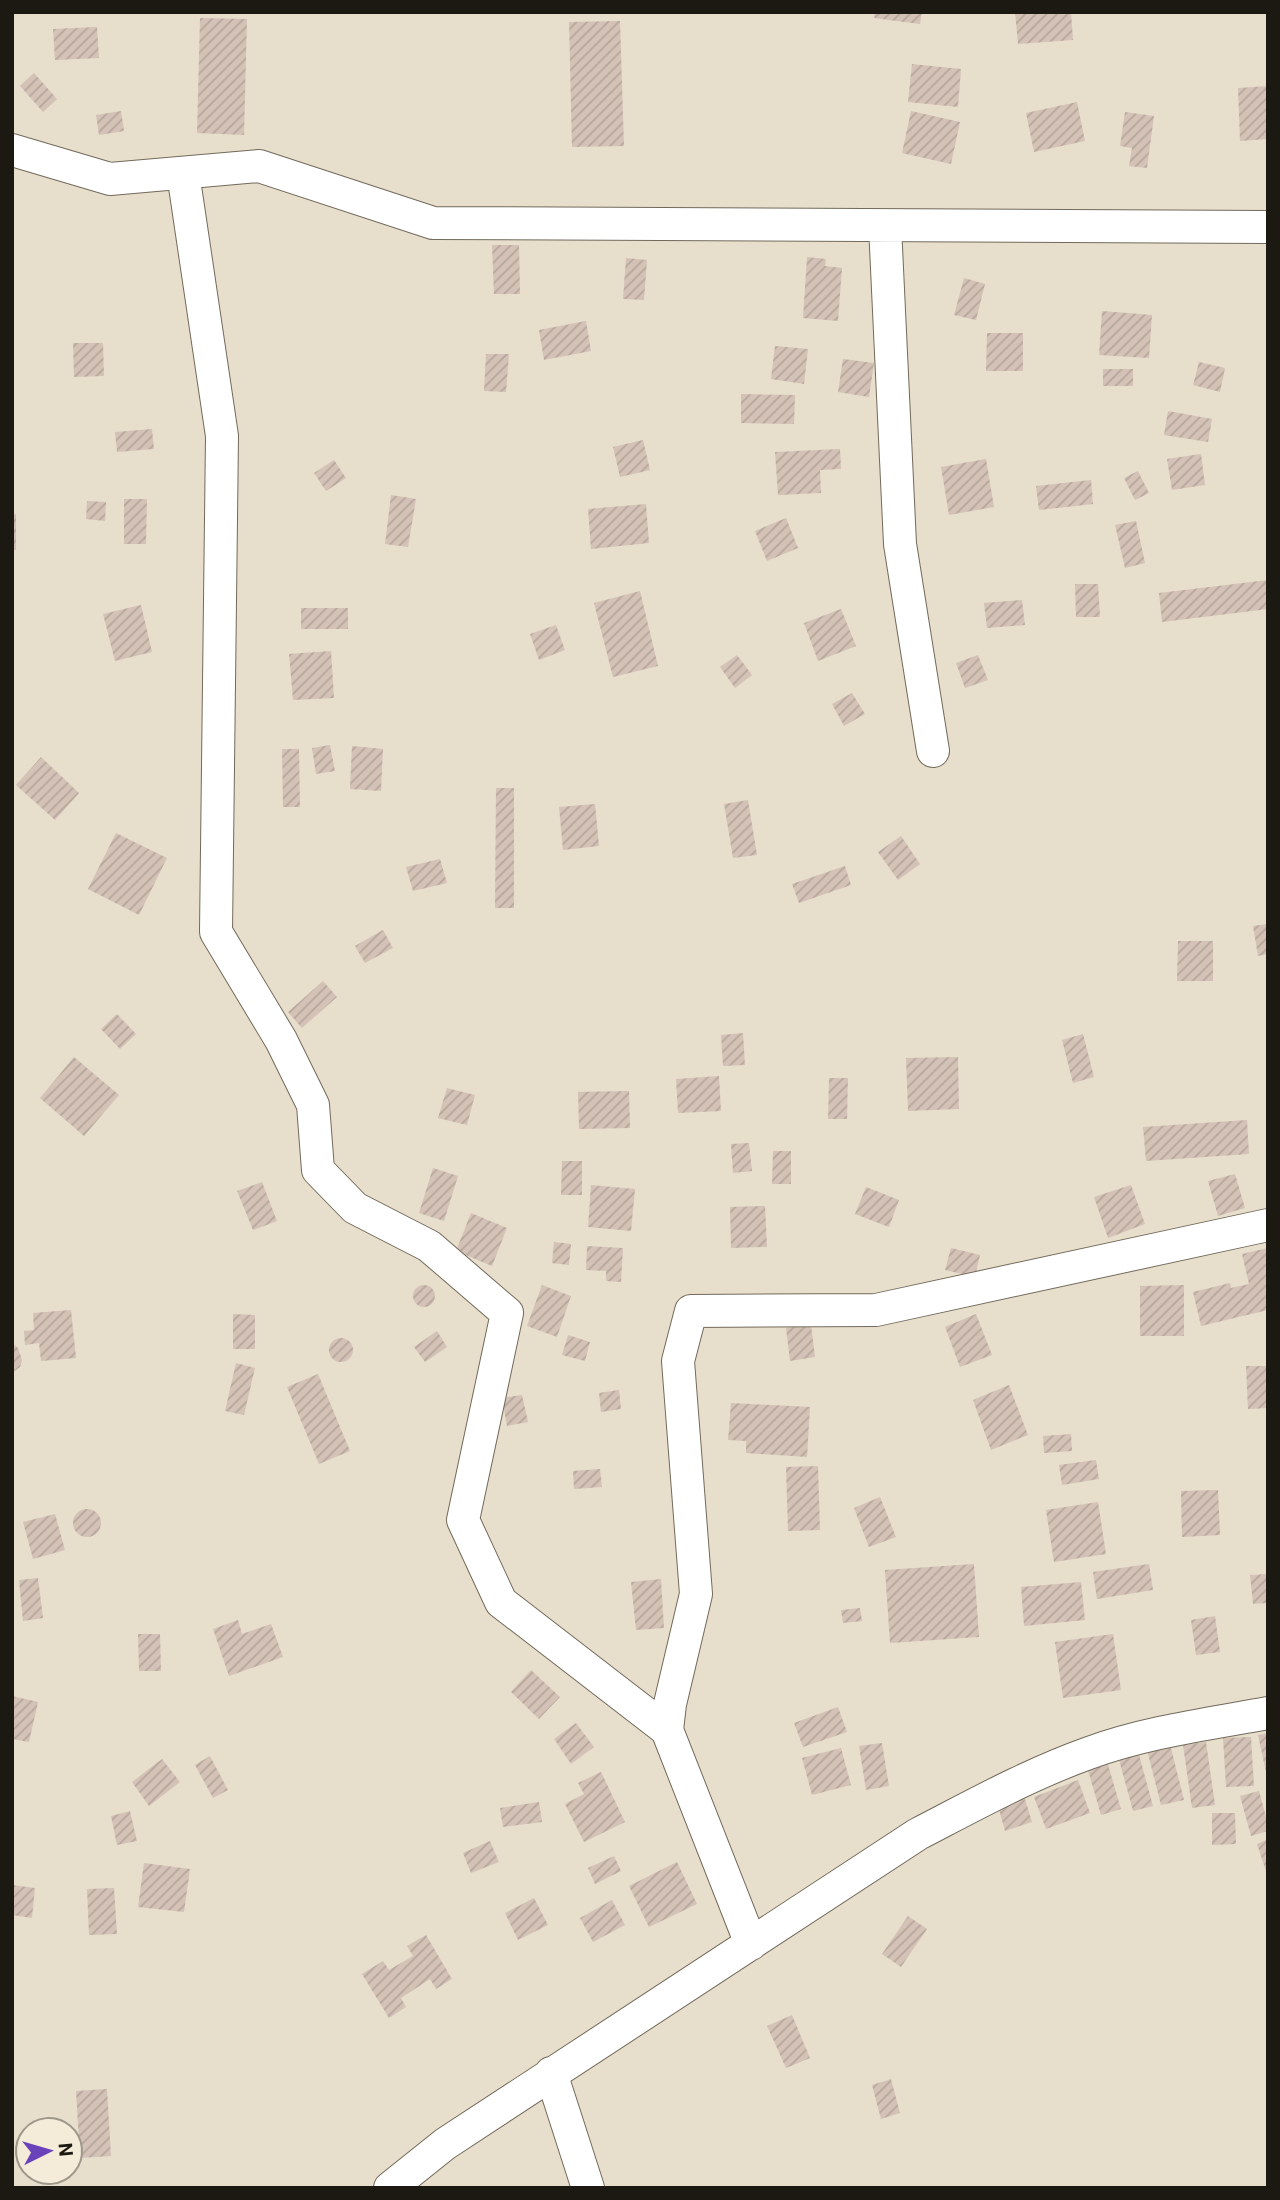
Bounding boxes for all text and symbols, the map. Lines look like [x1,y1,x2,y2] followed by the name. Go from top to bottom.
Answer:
[14,2116,84,2186] north arrow
[53,2142,77,2157] text: N

